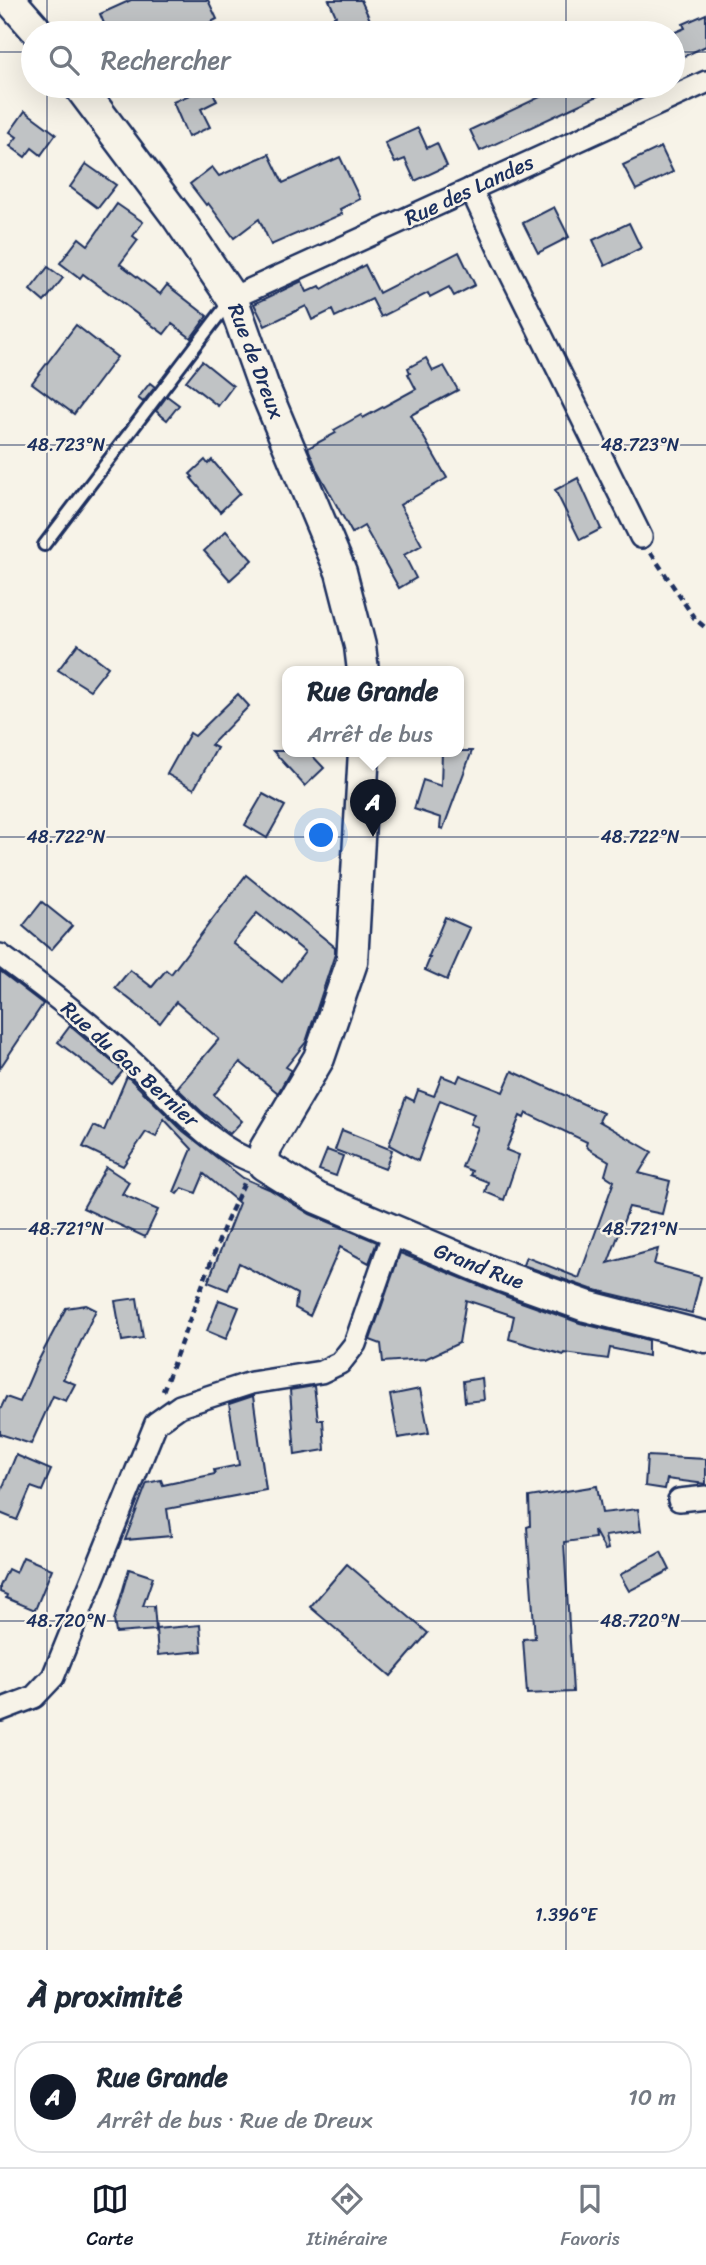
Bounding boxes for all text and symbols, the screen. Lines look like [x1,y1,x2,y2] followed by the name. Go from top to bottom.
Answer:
[21,21,685,98] search box
[101,37,231,83] text: Rechercher
[45,41,83,79] icon: search
[398,143,541,237] street label: Rue des Landes
[217,298,295,424] street label: Rue de Dreux
[27,429,106,461] text: 48.723°N
[601,429,680,461] text: 48.723°N
[282,666,464,757] popup
[308,668,438,714] text: Rue Grande
[308,714,433,755] text: Arrêt de bus
[350,779,396,837] pin: A
[304,818,338,852] your location
[27,821,106,853] text: 48.722°N
[601,821,680,853] text: 48.722°N
[52,991,209,1138] street label: Rue du Gas Bernier
[28,1213,105,1245] text: 48.721°N
[602,1213,679,1245] text: 48.721°N
[428,1231,530,1301] street label: Grand Rue
[26,1605,106,1637] text: 48.720°N
[600,1605,680,1637] text: 48.720°N
[535,1899,598,1931] text: 1.396°E
[28,1969,182,2023] text: À proximité
[97,2054,228,2100] text: Rue Grande
[45,2077,61,2118] text: A
[628,2077,676,2118] text: 10 m
[97,2100,372,2141] text: Arrêt de bus · Rue de Dreux
[86,2180,134,2255] tab: Carte
[306,2180,388,2255] tab: Itinéraire
[560,2180,620,2255] tab: Favoris

